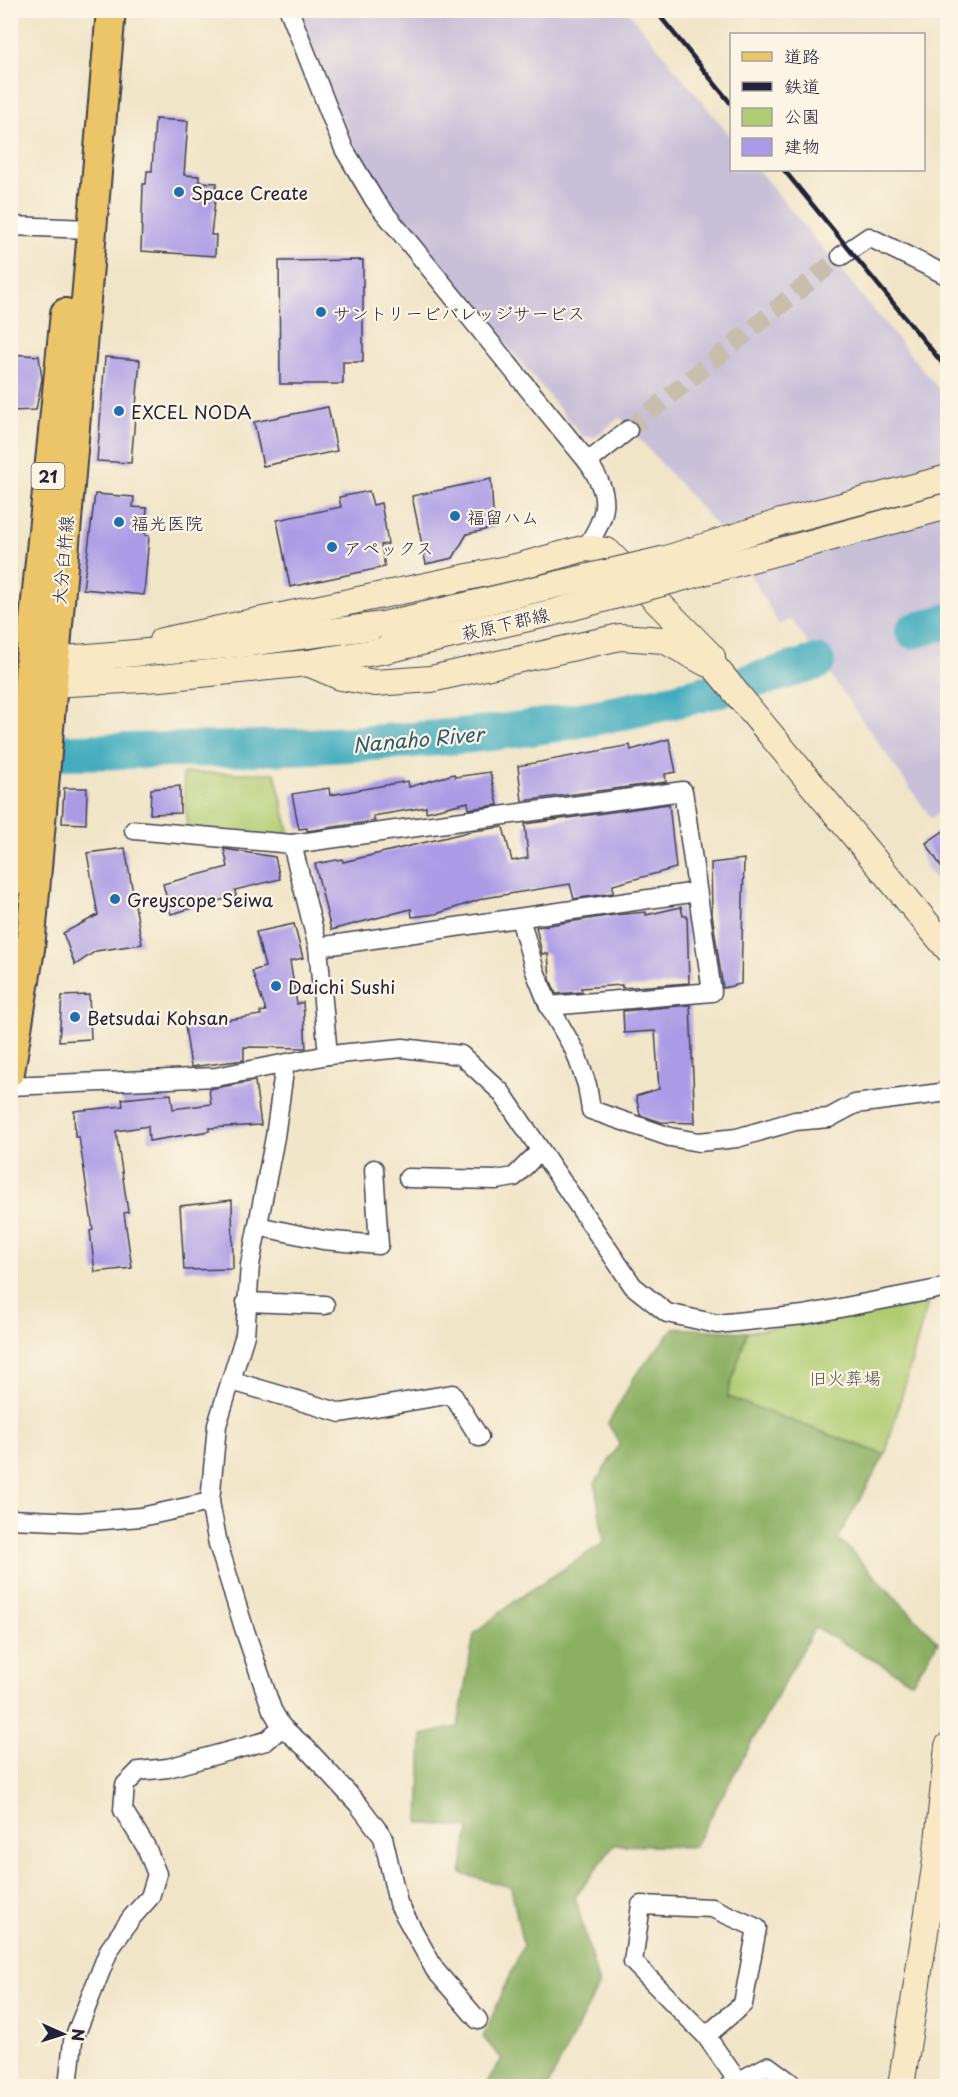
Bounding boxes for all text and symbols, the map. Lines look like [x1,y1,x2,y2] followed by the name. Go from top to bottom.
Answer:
[730,33,925,171] legend
[784,42,820,69] text: 道路
[784,72,820,99] text: 鉄道
[784,102,820,129] text: 公園
[784,132,820,159] text: 建物
[191,179,308,206] place label: Space Create
[172,185,186,199] marker: Space Create
[333,299,585,326] place label: サントリービバレッジサービス
[314,305,328,319] marker: サントリービバレッジサービス
[131,398,252,425] place label: EXCEL NODA
[112,404,126,418] marker: EXCEL NODA
[32,463,64,489] road number: 21
[467,503,539,530] place label: 福留ハム
[131,509,203,536] place label: 福光医院
[448,509,462,523] marker: 福留ハム
[45,514,79,606] street label: 大分臼杵線
[112,515,126,529] marker: 福光医院
[344,534,434,561] place label: アペックス
[325,540,339,554] marker: アペックス
[458,600,552,646] street label: 萩原下郡線
[351,718,487,760] water label: Nanaho River
[127,886,274,913] place label: Greyscope Seiwa
[108,892,122,906] marker: Greyscope Seiwa
[288,973,395,1000] place label: Daichi Sushi
[269,979,283,993] marker: Daichi Sushi
[87,1004,229,1031] place label: Betsudai Kohsan
[68,1010,82,1024] marker: Betsudai Kohsan
[809,1364,881,1391] park label: 旧火葬場
[33,2004,93,2064] north arrow
[67,2028,91,2042] text: N

